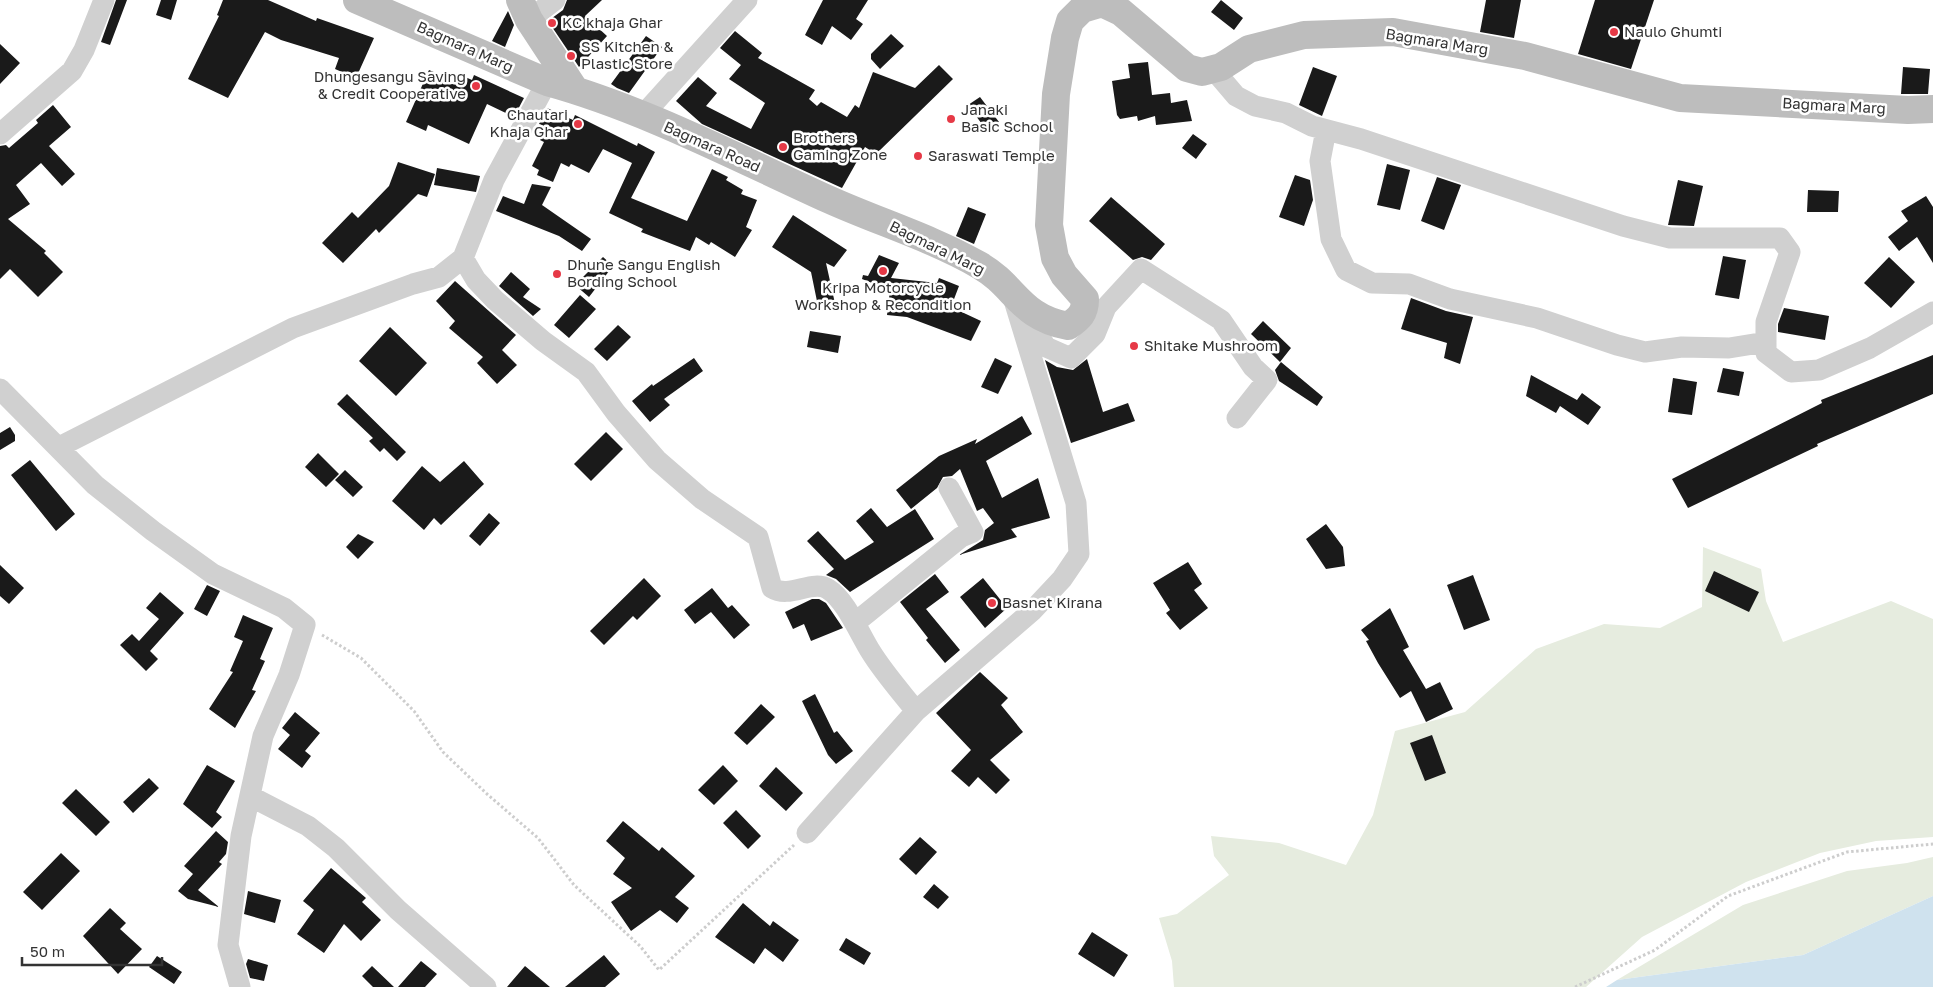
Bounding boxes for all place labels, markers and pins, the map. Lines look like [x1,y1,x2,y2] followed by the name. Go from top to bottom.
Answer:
[562,13,663,31] place label: KC khaja Ghar
[546,17,558,29] marker: KC khaja Ghar
[1624,22,1722,40] place label: Naulo Ghumti
[1608,26,1620,38] marker: Naulo Ghumti
[581,37,673,72] place label: SS Kitchen & Plastic Store
[565,50,577,62] marker: SS Kitchen & Plastic Store
[314,67,466,102] place label: Dhungesangu Saving & Credit Cooperative
[470,80,482,92] marker: Dhungesangu Saving & Credit Cooperative
[961,100,1053,135] place label: Janaki Basic School
[490,105,568,140] place label: Chautari Khaja Ghar
[945,113,957,125] marker: Janaki Basic School
[572,118,584,130] marker: Chautari Khaja Ghar
[793,128,887,163] place label: Brothers Gaming Zone
[777,141,789,153] marker: Brothers Gaming Zone
[928,146,1055,164] place label: Saraswati Temple
[912,150,924,162] marker: Saraswati Temple
[567,255,720,290] place label: Dhune Sangu English Bording School
[877,265,889,277] marker: Kripa Motorcycle Workshop & Recondition
[551,268,563,280] marker: Dhune Sangu English Bording School
[795,278,971,313] place label: Kripa Motorcycle Workshop & Recondition
[1144,336,1278,354] place label: Shitake Mushroom
[1128,340,1140,352] marker: Shitake Mushroom
[1002,593,1102,611] place label: Basnet Kirana
[986,597,998,609] marker: Basnet Kirana

